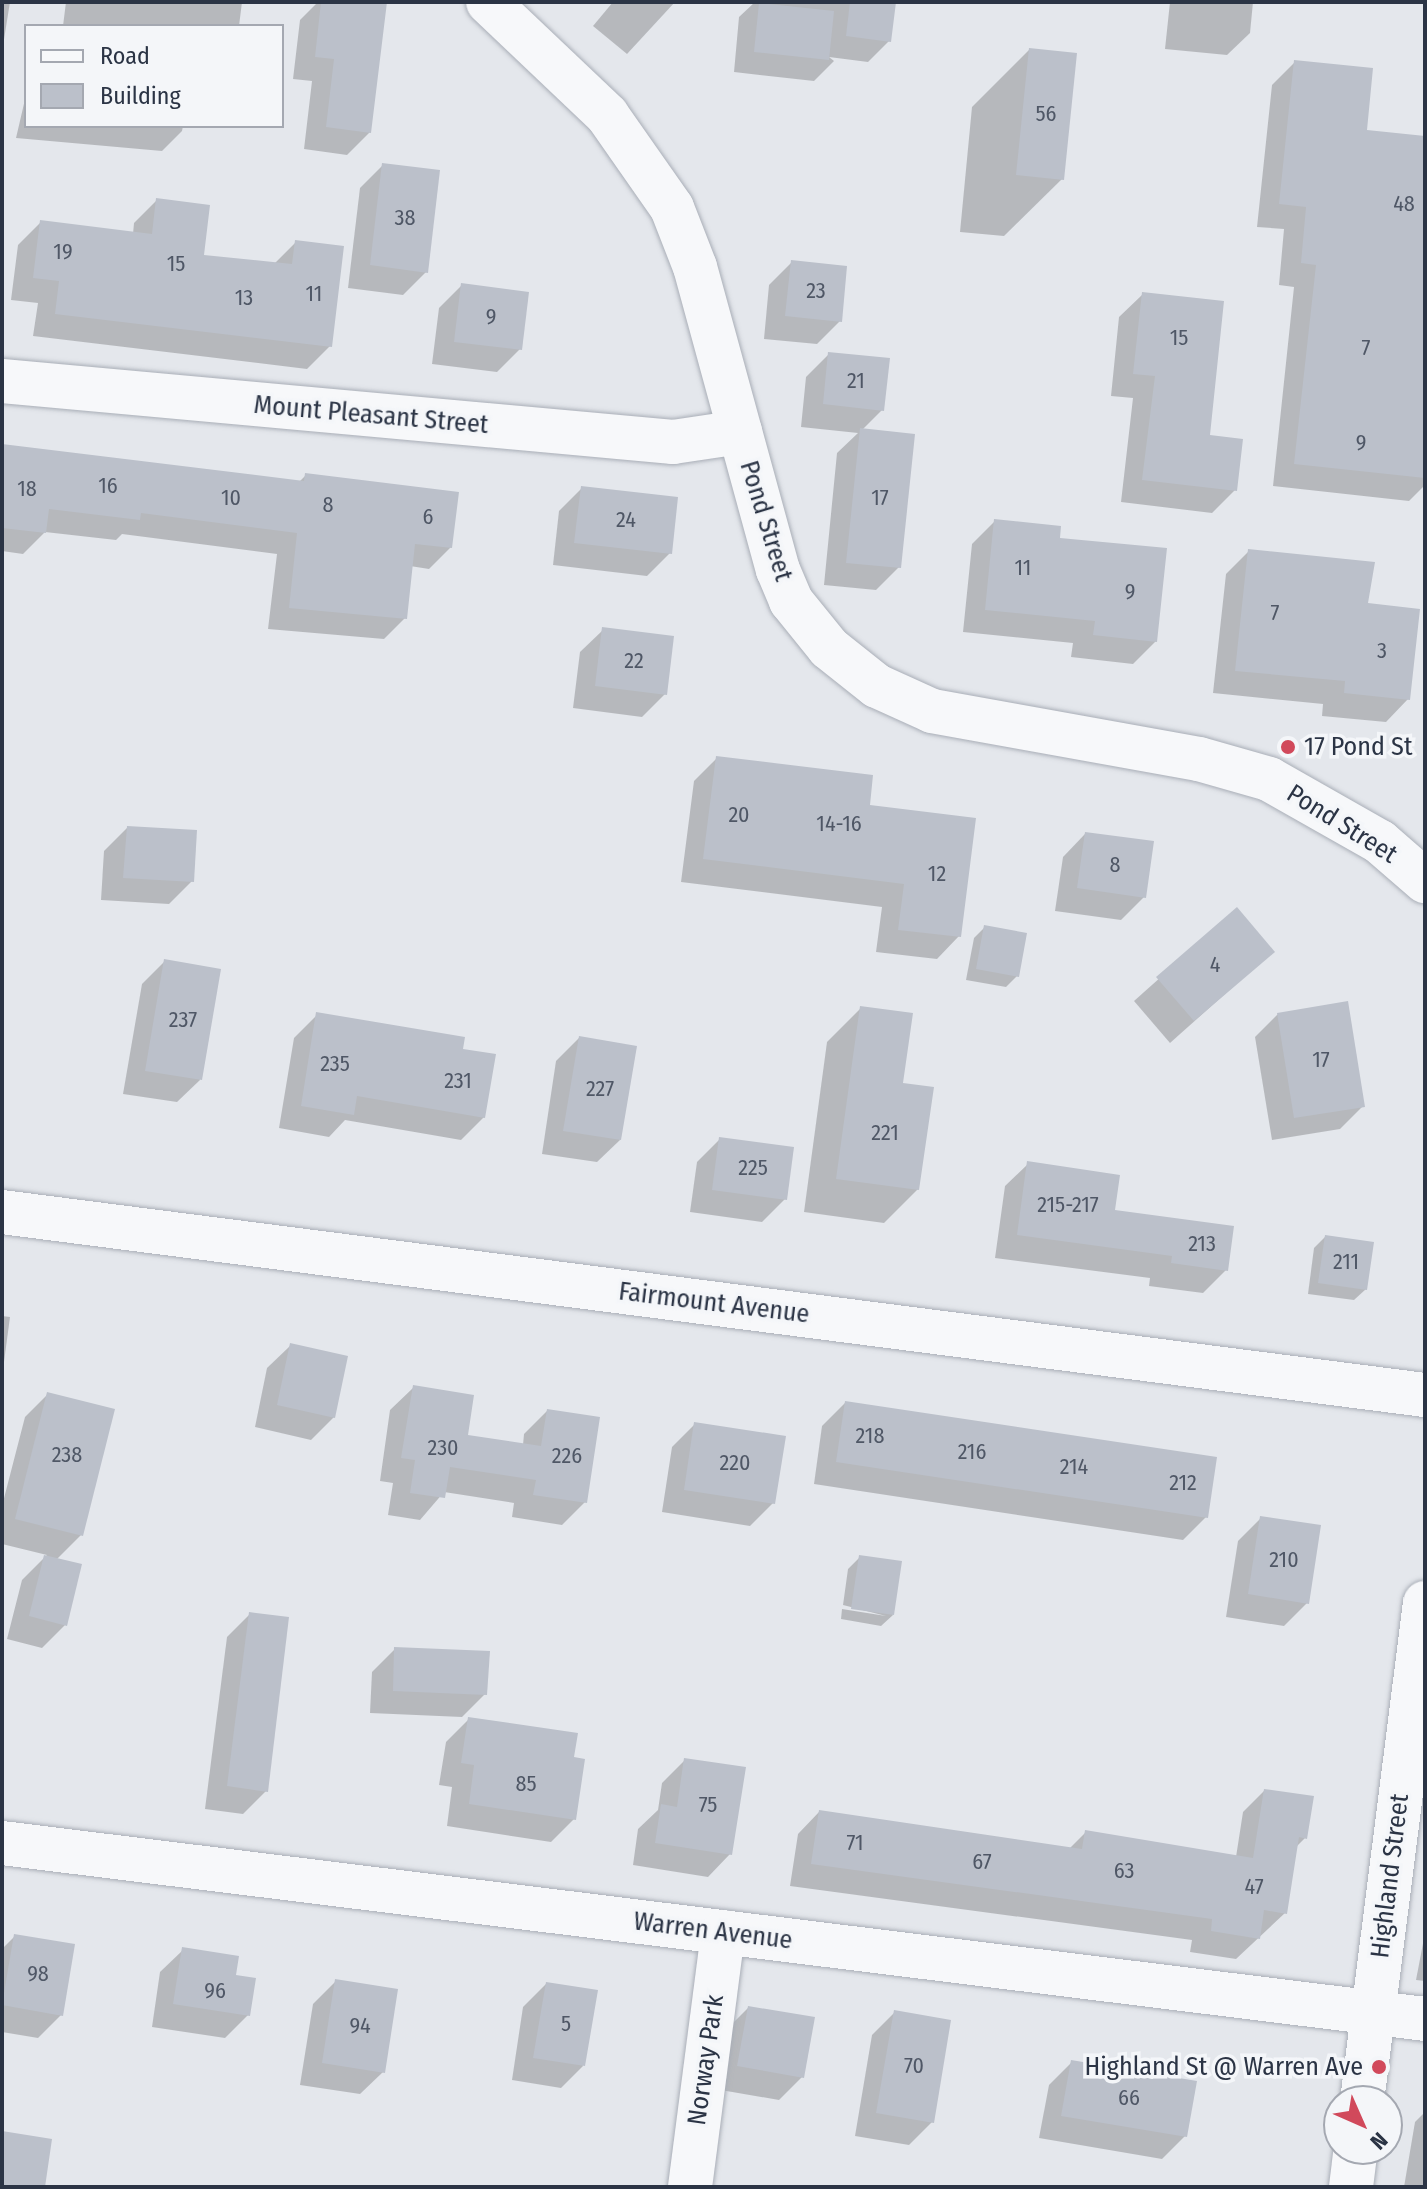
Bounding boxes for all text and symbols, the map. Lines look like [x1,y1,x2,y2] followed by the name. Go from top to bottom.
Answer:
[24,24,284,128] legend
[100,42,150,70] text: Road
[100,82,181,110] text: Building
[1035,101,1057,127] house number: 56
[1393,191,1415,217] house number: 48
[395,205,415,231] house number: 38
[53,239,73,265] house number: 19
[167,251,185,277] house number: 15
[806,278,826,304] house number: 23
[306,281,322,307] house number: 11
[235,285,253,311] house number: 13
[486,304,496,330] house number: 9
[1170,325,1188,351] house number: 15
[1362,335,1370,361] house number: 7
[847,368,865,394] house number: 21
[252,389,490,441] street label: Mount Pleasant Street
[1356,430,1366,456] house number: 9
[733,457,799,585] street label: Pond Street
[98,473,118,499] house number: 16
[17,476,37,502] house number: 18
[221,485,241,511] house number: 10
[871,485,889,511] house number: 17
[323,492,333,518] house number: 8
[423,504,433,530] house number: 6
[616,507,636,533] house number: 24
[1015,555,1031,581] house number: 11
[1125,579,1135,605] house number: 9
[1271,600,1279,626] house number: 7
[1377,638,1387,664] house number: 3
[624,648,644,674] house number: 22
[1304,731,1412,763] place label: 17 Pond St
[1279,738,1297,756] marker: 17 Pond St
[1281,778,1403,870] street label: Pond Street
[728,802,750,828] house number: 20
[816,811,862,837] house number: 14-16
[1110,852,1120,878] house number: 8
[928,861,946,887] house number: 12
[1210,952,1220,978] house number: 4
[169,1007,197,1033] house number: 237
[1312,1047,1330,1073] house number: 17
[320,1051,350,1077] house number: 235
[444,1068,472,1094] house number: 231
[586,1076,614,1102] house number: 227
[871,1120,899,1146] house number: 221
[738,1155,768,1181] house number: 225
[1037,1192,1099,1218] house number: 215-217
[1188,1231,1216,1257] house number: 213
[1333,1249,1359,1275] house number: 211
[617,1276,811,1330] street label: Fairmount Avenue
[856,1423,884,1449] house number: 218
[427,1435,459,1461] house number: 230
[958,1439,986,1465] house number: 216
[52,1442,82,1468] house number: 238
[552,1443,582,1469] house number: 226
[720,1450,750,1476] house number: 220
[1060,1454,1088,1480] house number: 214
[1169,1470,1197,1496] house number: 212
[1269,1547,1299,1573] house number: 210
[515,1771,537,1797] house number: 85
[699,1792,717,1818] house number: 75
[1364,1792,1416,1960] street label: Highland Street
[846,1830,864,1856] house number: 71
[972,1849,992,1875] house number: 67
[1114,1858,1134,1884] house number: 63
[1244,1874,1264,1900] house number: 47
[632,1906,794,1956] street label: Warren Avenue
[27,1961,49,1987] house number: 98
[204,1978,226,2004] house number: 96
[681,1993,731,2127] street label: Norway Park
[561,2011,571,2037] house number: 5
[349,2013,371,2039] house number: 94
[1084,2051,1363,2083] place label: Highland St @ Warren Ave
[904,2053,924,2079] house number: 70
[1370,2058,1388,2076] marker: Highland St @ Warren Ave
[1118,2085,1140,2111] house number: 66
[1323,2085,1403,2165] north arrow
[1365,2127,1393,2155] text: N

